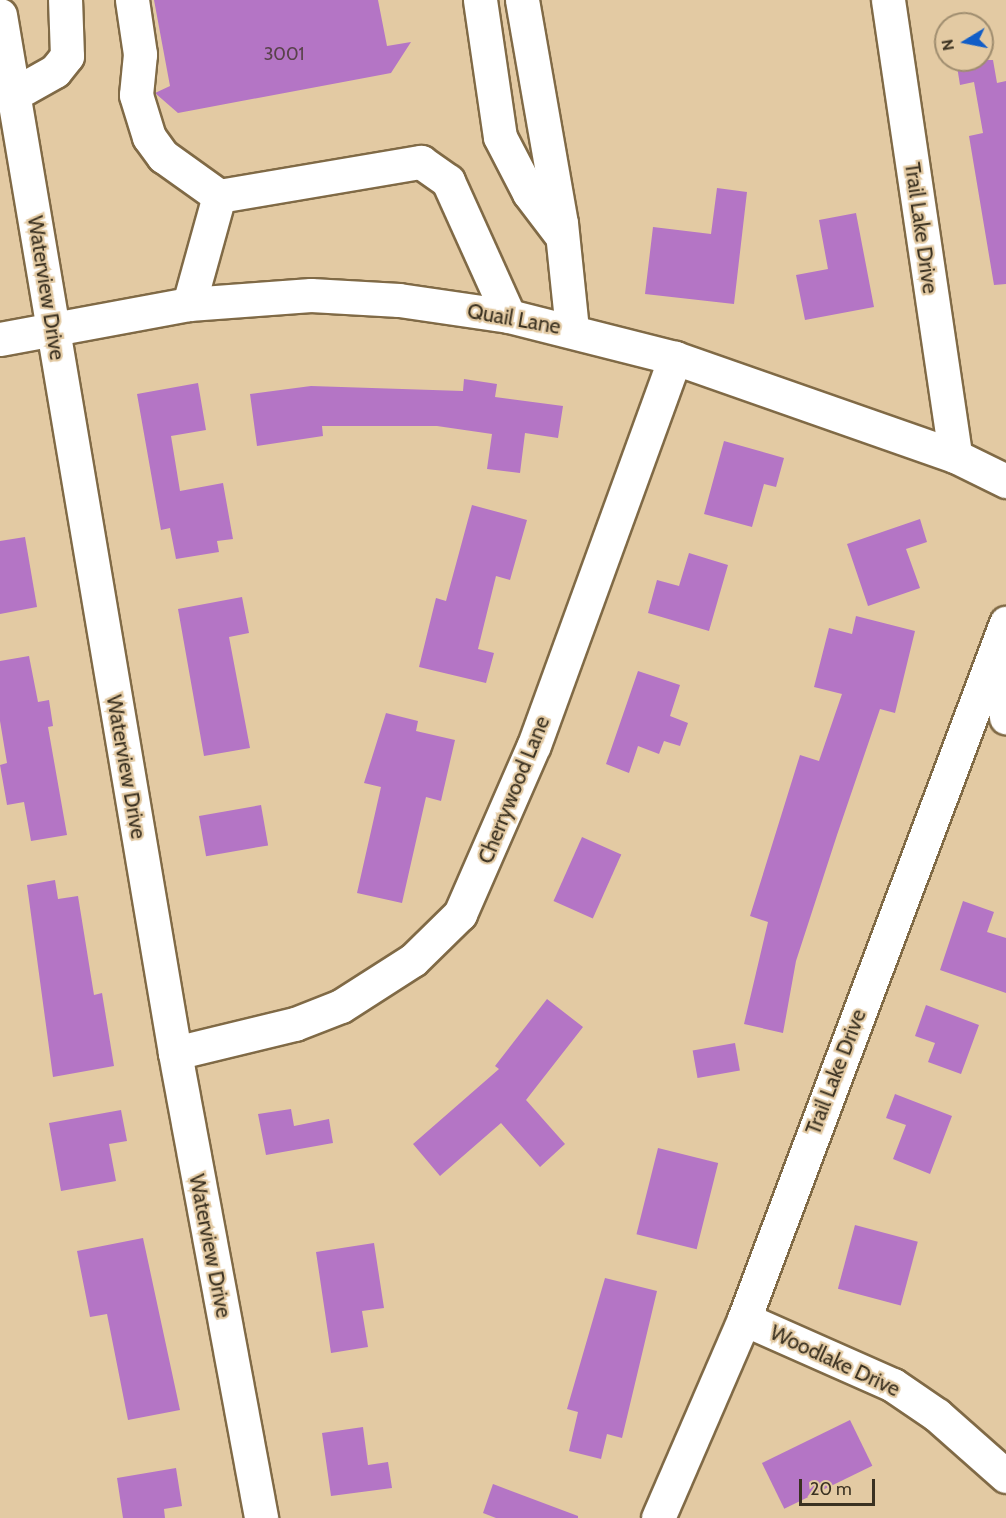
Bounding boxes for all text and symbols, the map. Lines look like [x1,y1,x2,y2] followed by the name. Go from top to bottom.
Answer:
[934,12,994,72] north arrow
[937,38,958,52] text: N
[264,43,304,65] house number: 3001
[899,161,943,295] street label: Trail Lake Drive
[22,214,70,362] street label: Waterview Drive
[465,298,563,340] street label: Quail Lane
[101,693,151,841] street label: Waterview Drive
[473,713,555,867] street label: Cherrywood Lane
[801,1006,871,1138] street label: Trail Lake Drive
[184,1172,236,1320] street label: Waterview Drive
[766,1320,904,1402] street label: Woodlake Drive
[802,1467,878,1505] scale bar
[810,1478,852,1500] text: 20 m

